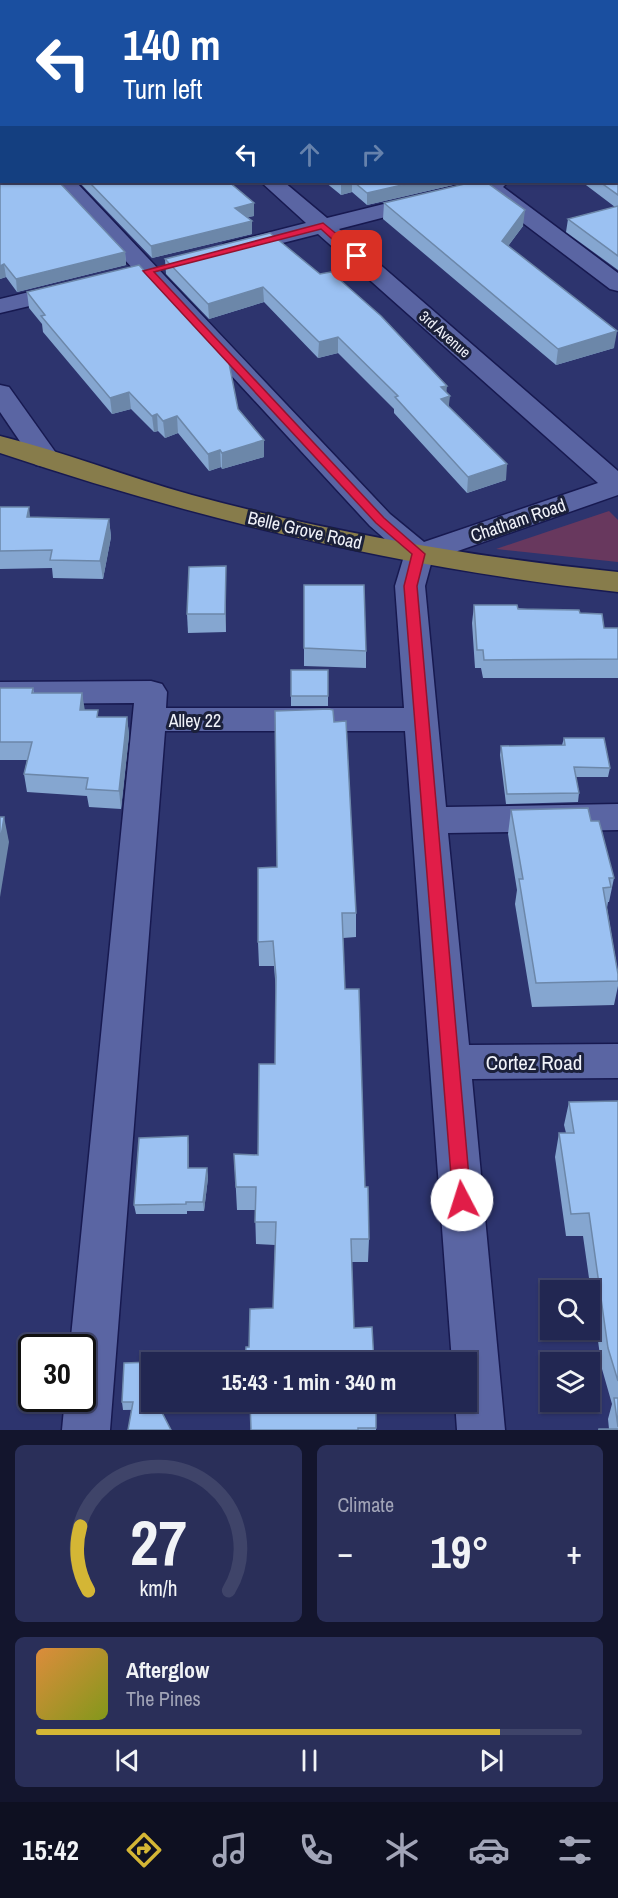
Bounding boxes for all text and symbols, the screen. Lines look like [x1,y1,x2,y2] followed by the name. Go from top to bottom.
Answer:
[123,17,221,73] text: 140 m
[24,24,102,102] icon: left
[123,71,202,107] text: Turn left
[230,138,263,171] icon: left
[293,138,326,171] icon: ahead
[356,138,389,171] icon: right
[331,230,382,281] pin
[340,239,373,272] icon: arrive
[415,306,475,362] street label: 3rd Avenue
[467,492,569,548] street label: Chatham Road
[245,505,365,555] street label: Belle Grove Road
[168,708,221,733] street label: Alley 22
[486,1048,582,1077] street label: Cortez Road
[430,1168,494,1232] position arrow
[540,1280,600,1412] map controls
[540,1280,600,1340] button: search
[18,1334,96,1412] speed limit sign: 30
[540,1352,600,1412] button: layers
[222,1367,396,1397] text: 15:43 · 1 min · 340 m
[338,1491,394,1518] text: Climate
[130,1500,187,1584] text: 27
[430,1521,489,1582] text: 19°
[338,1530,353,1574] text: −
[566,1530,582,1574] text: +
[139,1574,177,1603] text: km/h
[126,1655,209,1685] text: Afterglow
[126,1685,201,1712] text: The Pines
[111,1744,144,1777] icon: previous
[293,1744,326,1777] icon: pause
[475,1744,508,1777] icon: next
[123,1829,165,1871] icon: directions
[209,1829,251,1871] icon: music
[295,1829,337,1871] icon: phone
[381,1829,423,1871] icon: climate
[468,1829,510,1871] icon: car
[554,1829,596,1871] icon: filters
[22,1832,79,1868] text: 15:42

